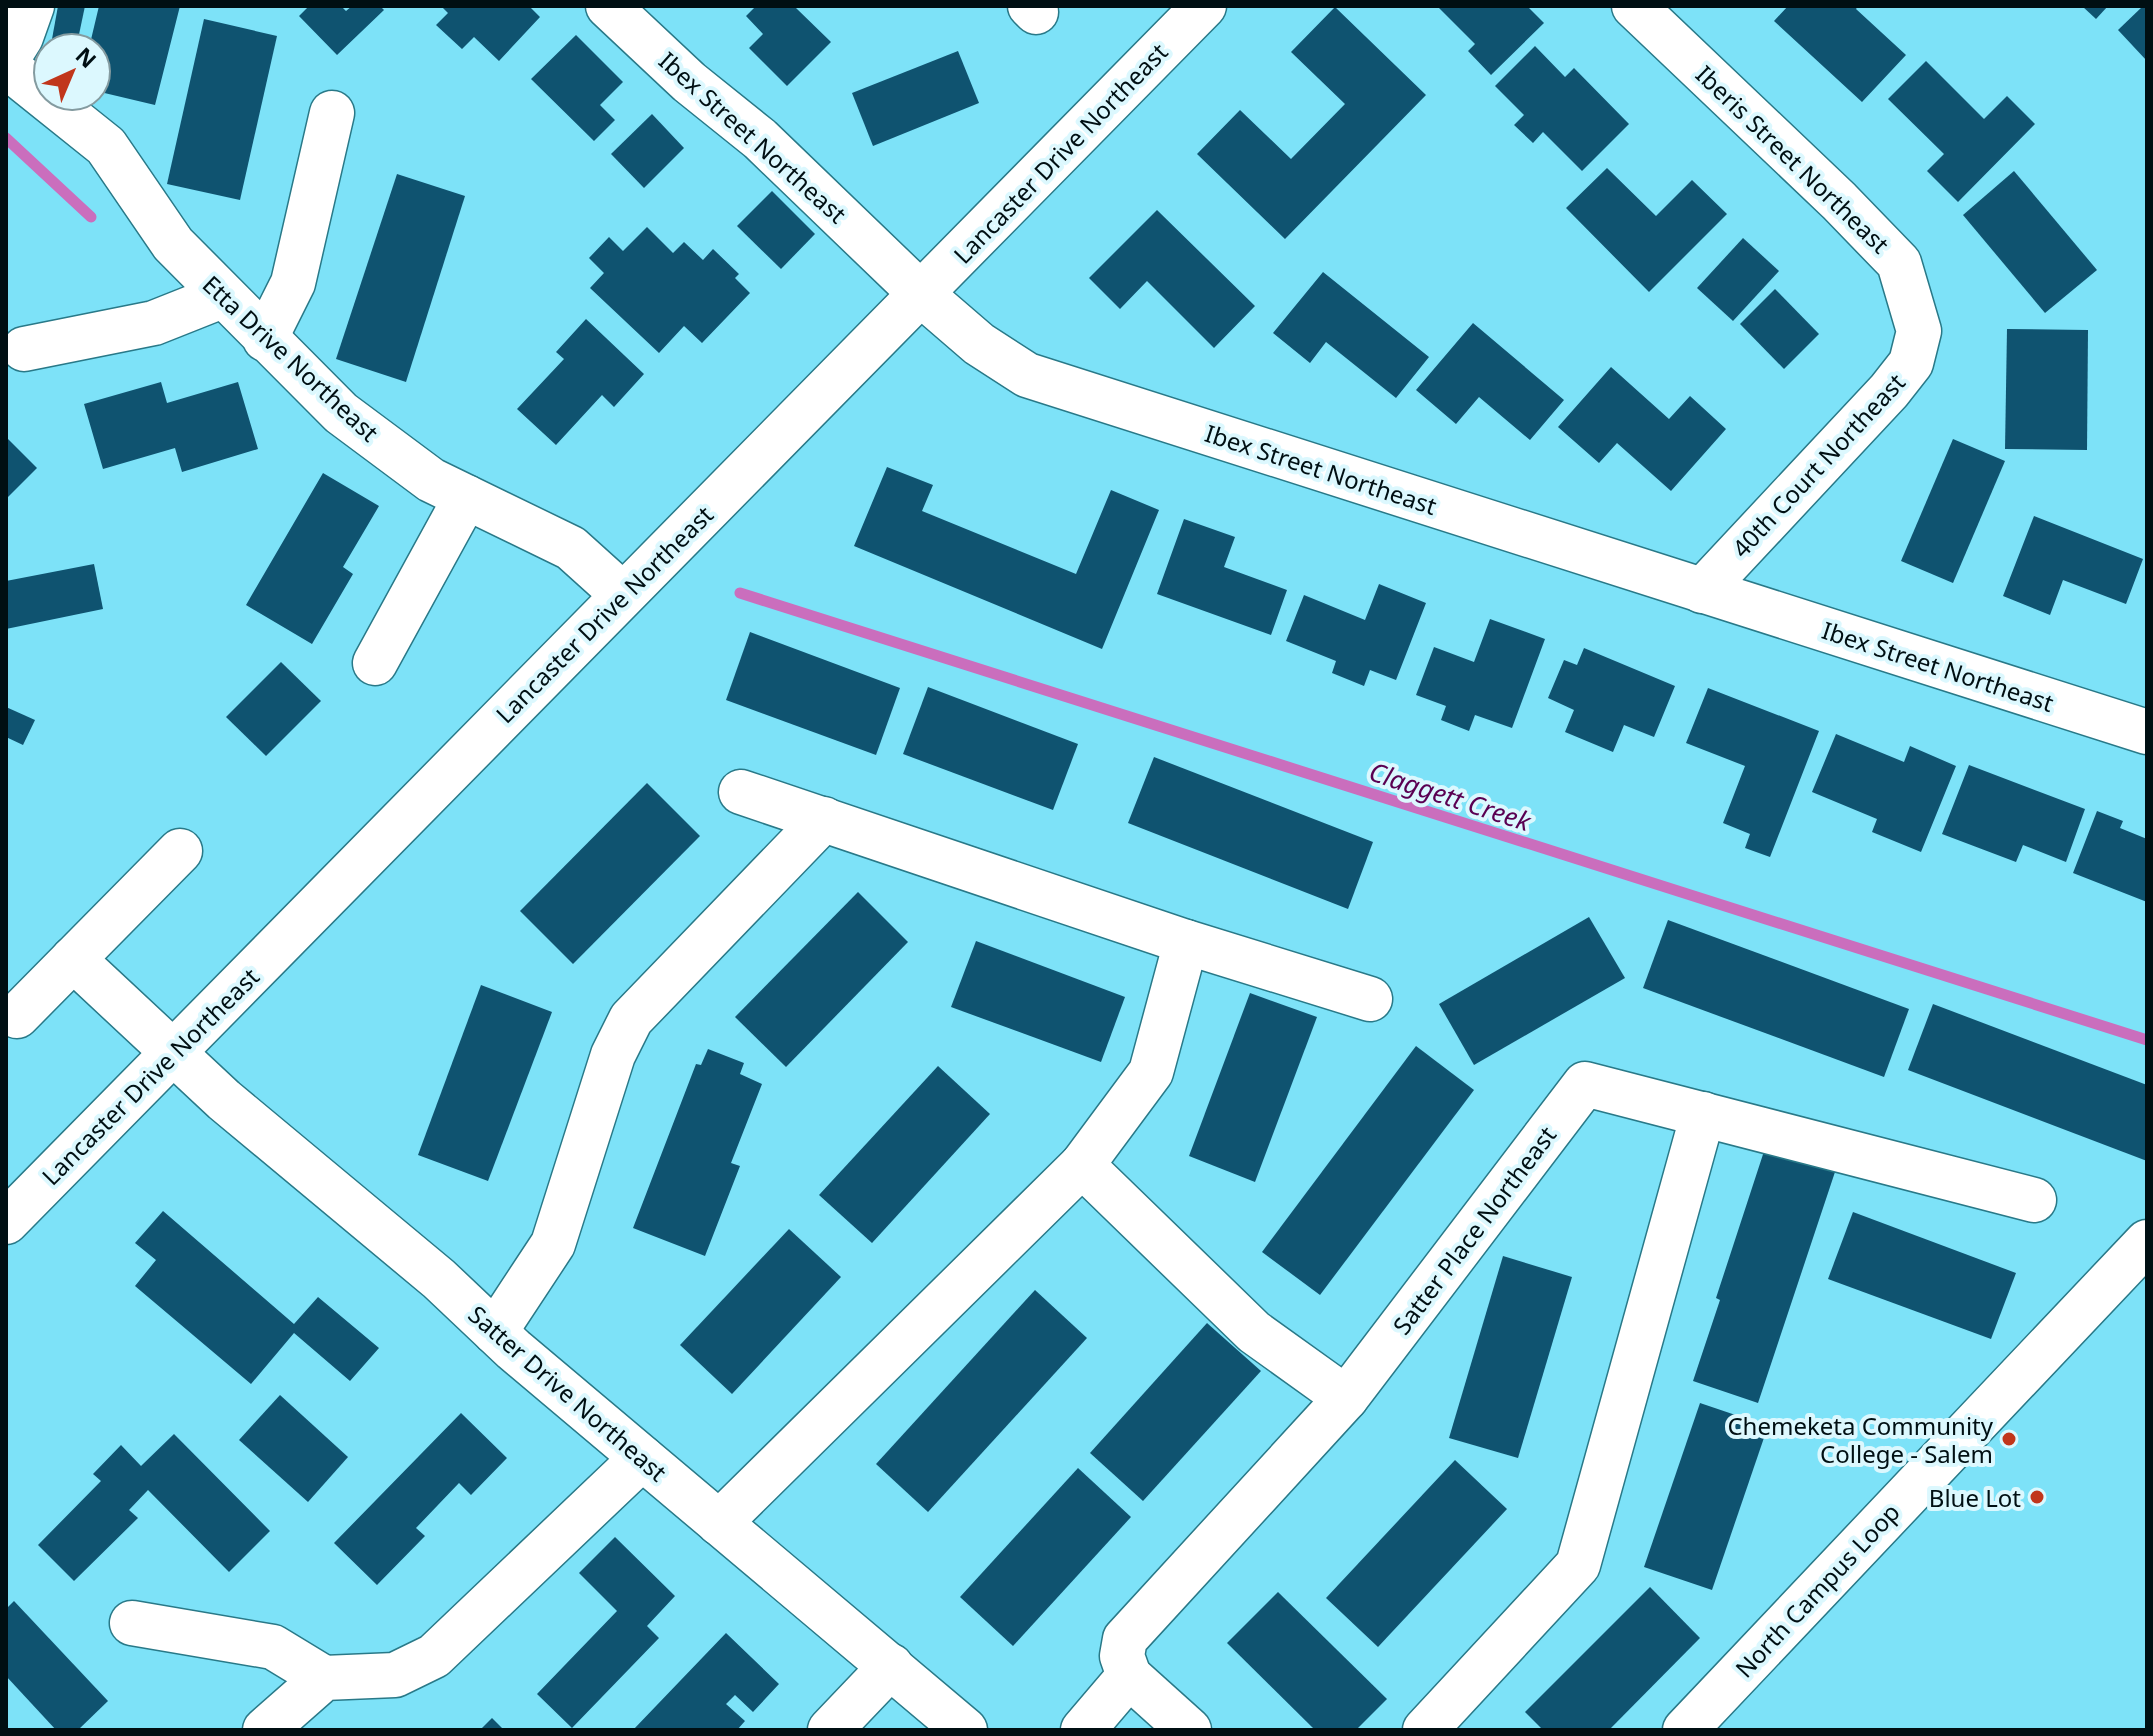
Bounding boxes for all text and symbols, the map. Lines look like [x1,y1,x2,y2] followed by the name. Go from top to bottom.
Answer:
[32,32,112,112] north arrow
[946,35,1174,270] street label: Lancaster Drive Northeast
[70,40,103,74] text: N
[652,44,854,230] street label: Ibex Street Northeast
[1689,58,1897,260] street label: Iberis Street Northeast
[196,268,386,448] street label: Etta Drive Northeast
[1724,366,1912,564] street label: 40th Court Northeast
[1201,416,1441,522] street label: Ibex Street Northeast
[488,498,720,730] street label: Lancaster Drive Northeast
[1818,613,2058,719] street label: Ibex Street Northeast
[1365,753,1536,839] water label: Claggett Creek
[34,960,266,1192] street label: Lancaster Drive Northeast
[1385,1119,1563,1341] street label: Satter Place Northeast
[462,1298,674,1489] street label: Satter Drive Northeast
[1727,1409,1994,1470] place label: Chemeketa Community College - Salem
[2000,1430,2018,1448] marker: Chemeketa Community College - Salem
[1929,1481,2021,1514] place label: Blue Lot
[2028,1488,2046,1506] marker: Blue Lot
[1727,1496,1907,1684] street label: North Campus Loop

